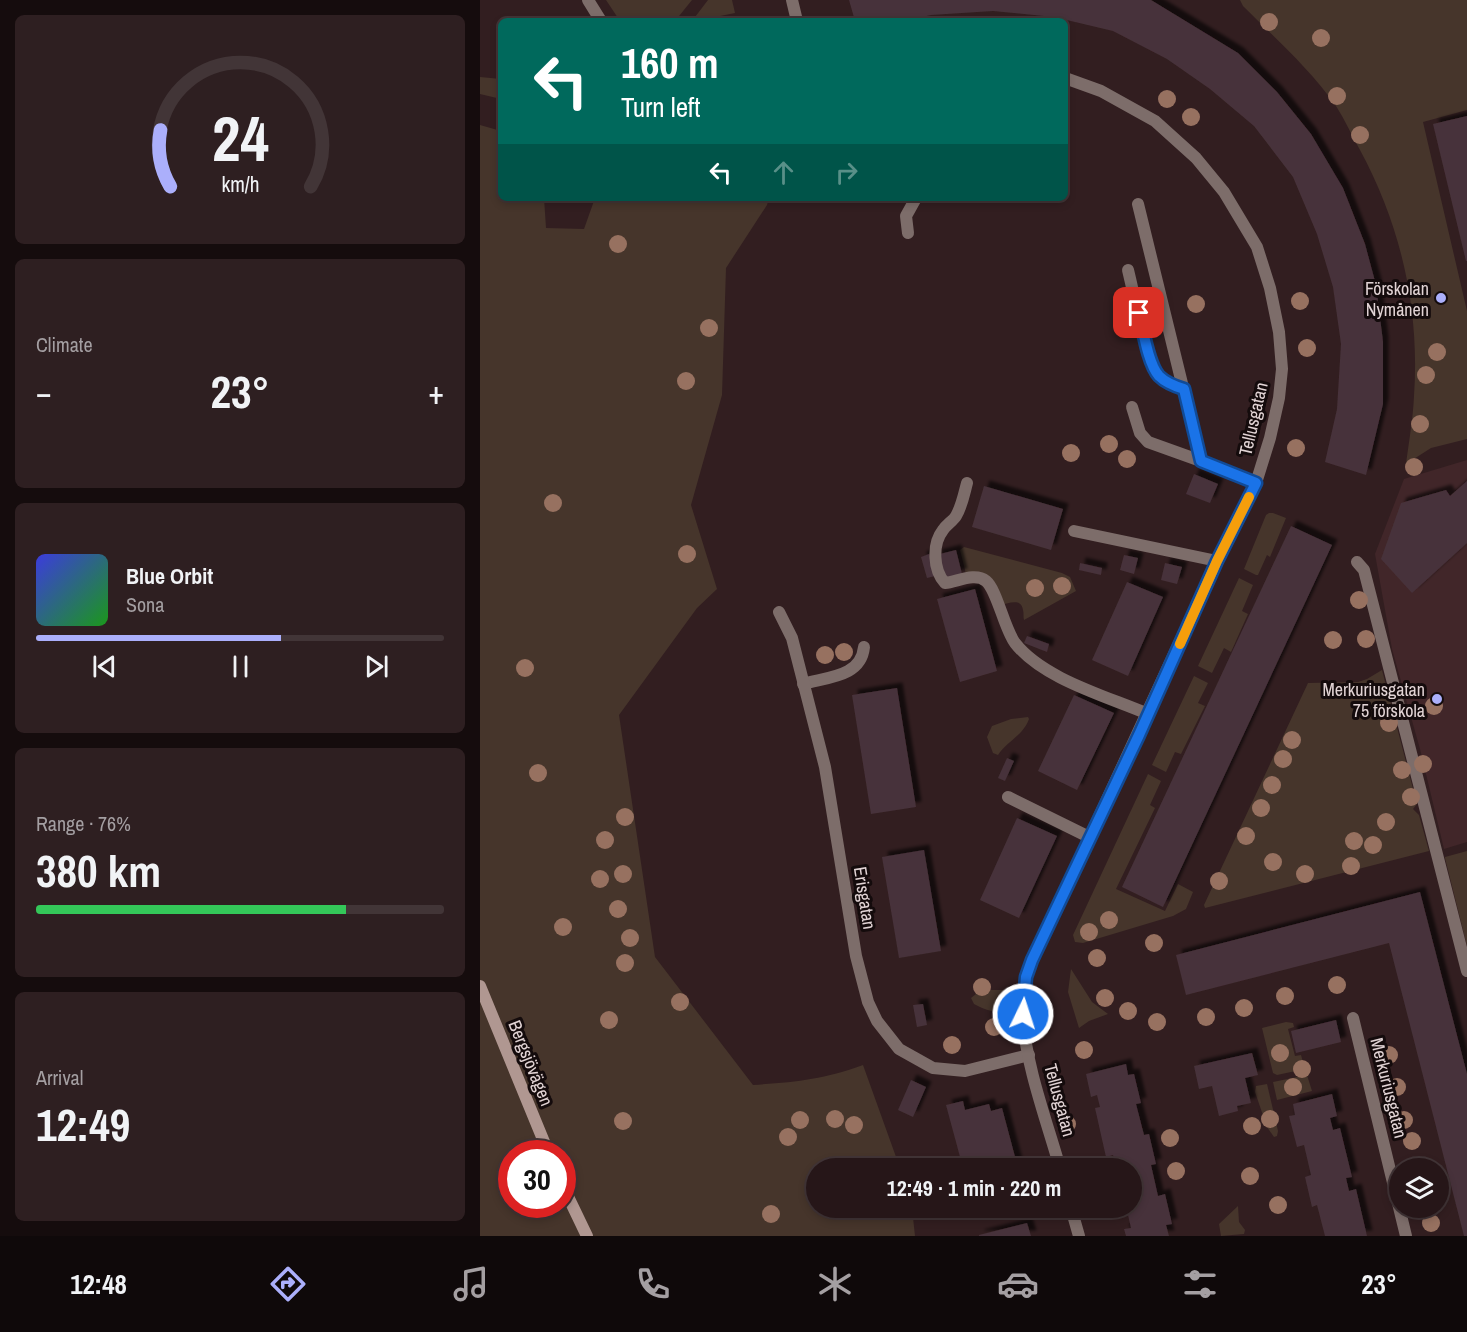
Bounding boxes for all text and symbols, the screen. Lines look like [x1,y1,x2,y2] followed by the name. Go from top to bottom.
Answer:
[621,35,719,91] text: 160 m
[522,42,600,120] icon: left
[621,89,700,125] text: Turn left
[212,96,268,180] text: 24
[704,156,737,189] icon: left
[767,156,800,189] icon: ahead
[830,156,863,189] icon: right
[221,170,259,199] text: km/h
[1365,276,1429,322] place label: Förskolan Nymånen
[1113,287,1164,338] pin
[1434,291,1448,305] marker: Förskolan Nymånen
[1122,296,1155,329] icon: arrive
[36,331,93,358] text: Climate
[210,361,270,422] text: 23°
[36,370,52,414] text: −
[428,370,444,414] text: +
[1232,380,1274,458] street label: Tellusgatan
[126,561,213,591] text: Blue Orbit
[126,591,164,618] text: Sona
[88,650,121,683] icon: previous
[224,650,257,683] icon: pause
[360,650,393,683] icon: next
[1322,677,1425,723] place label: Merkuriusgatan 75 förskola
[1430,692,1444,706] marker: Merkuriusgatan 75 förskola
[36,810,131,837] text: Range · 76%
[36,840,161,901] text: 380 km
[848,865,882,931] street label: Erisgatan
[991,982,1055,1046] position arrow
[503,1016,559,1110] street label: Bergsjövägen
[1364,1035,1414,1141] street label: Merkuriusgatan
[1038,1061,1082,1139] street label: Tellusgatan
[36,1064,83,1091] text: Arrival
[36,1094,130,1155] text: 12:49
[498,1140,576,1218] speed limit sign: 30
[1389,1158,1449,1218] map controls
[1389,1158,1449,1218] button: layers
[887,1173,1061,1203] text: 12:49 · 1 min · 220 m
[267,1263,309,1305] icon: directions
[450,1263,492,1305] icon: music
[632,1263,674,1305] icon: phone
[814,1263,856,1305] icon: climate
[997,1263,1039,1305] icon: car
[1179,1263,1221,1305] icon: filters
[70,1266,127,1302] text: 12:48
[1361,1266,1397,1302] text: 23°

